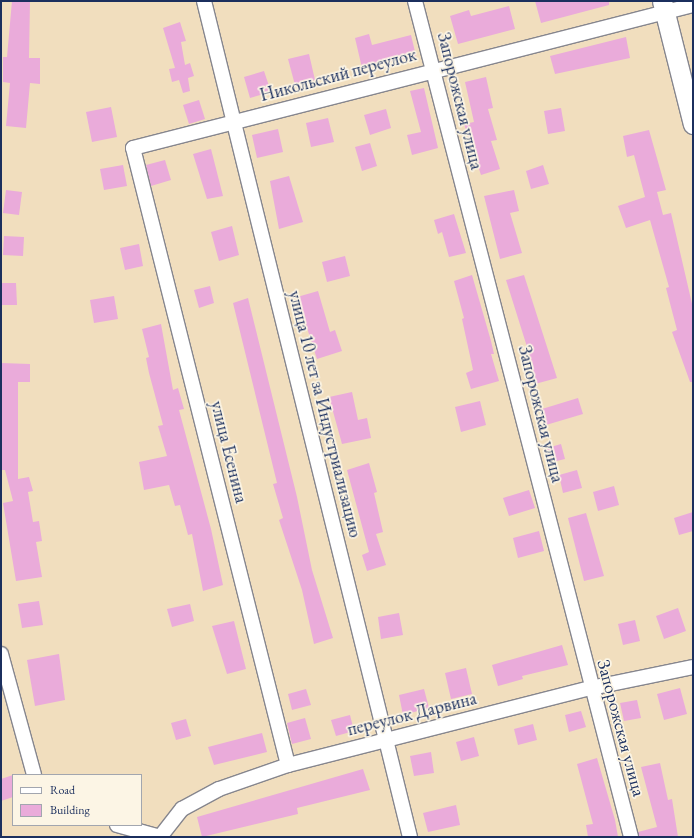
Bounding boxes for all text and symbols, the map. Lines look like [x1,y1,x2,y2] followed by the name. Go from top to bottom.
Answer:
[433,30,487,172] street label: Запорожская улица
[257,44,419,106] street label: Никольский переулок
[284,288,366,540] street label: улица 10 лет за Индустриализацию
[514,343,568,485] street label: Запорожская улица
[206,399,252,505] street label: улица Есенина
[592,657,650,799] street label: Запорожская улица
[345,687,479,741] street label: переулок Дарвина
[12,774,142,826] legend
[50,782,75,798] text: Road
[50,802,90,818] text: Building

